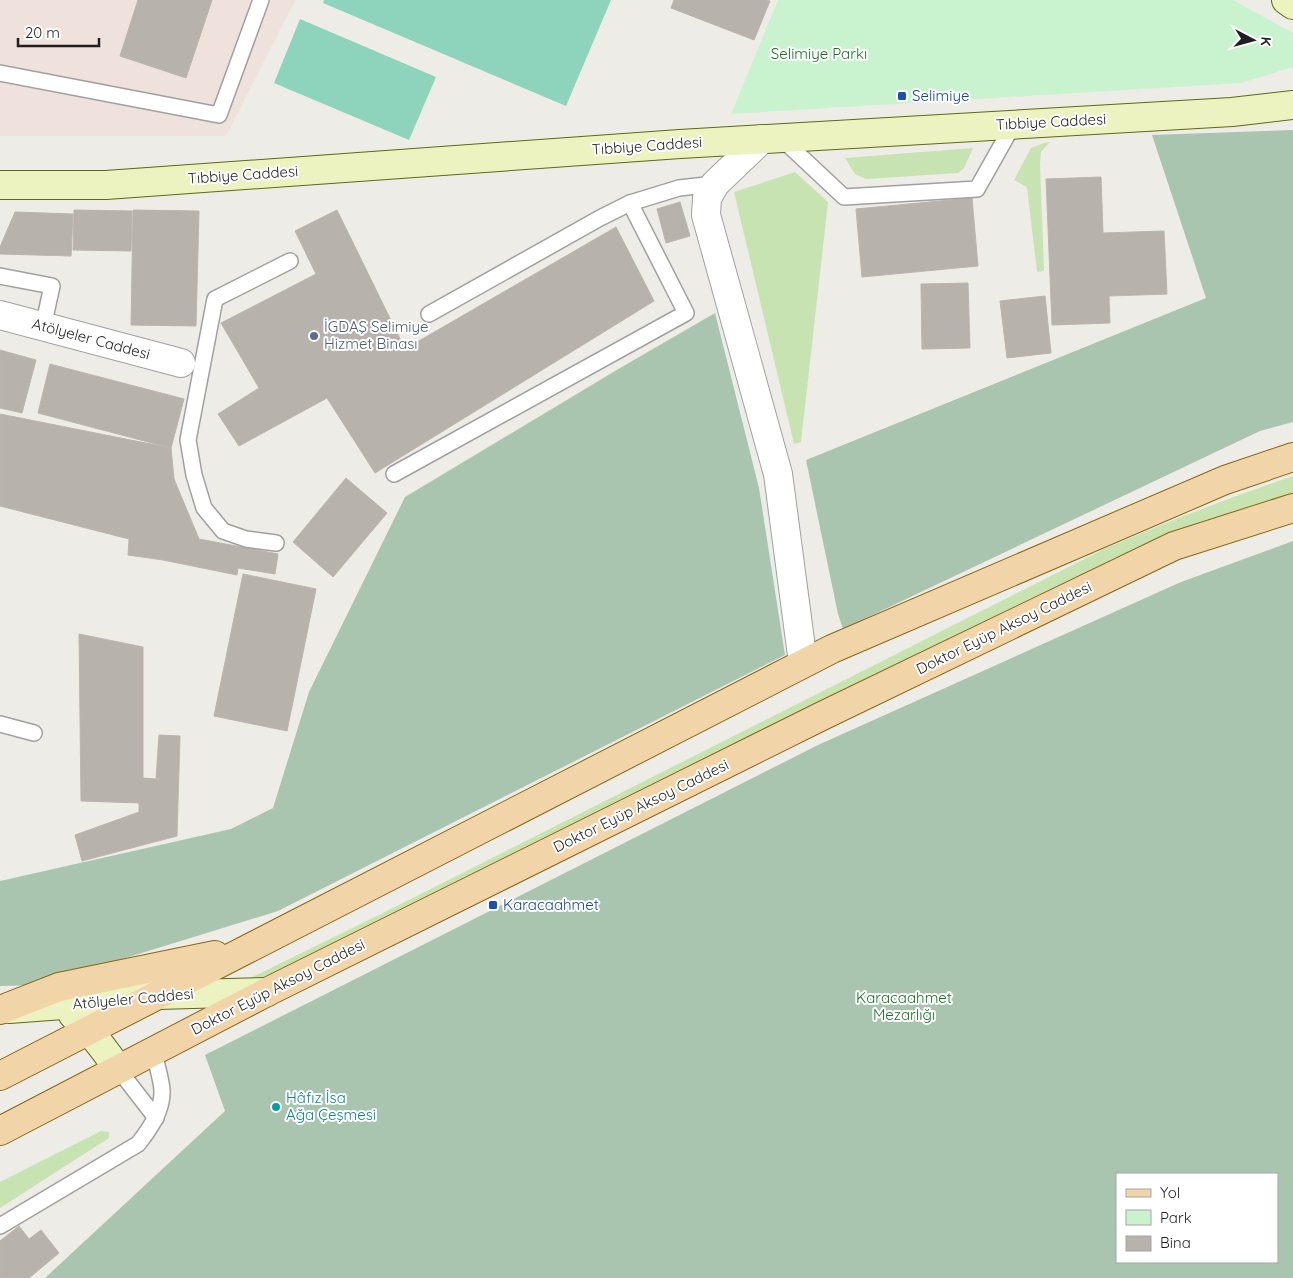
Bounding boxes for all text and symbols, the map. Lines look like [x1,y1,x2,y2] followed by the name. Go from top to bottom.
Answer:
[18,15,99,47] scale bar
[1228,15,1278,65] north arrow
[25,23,60,42] text: 20 m
[1256,36,1275,47] text: K
[771,44,867,63] park label: Selimiye Parkı
[912,86,969,105] place label: Selimiye
[896,90,908,102] marker: Selimiye
[995,109,1107,134] street label: Tıbbiye Caddesi
[591,132,703,159] street label: Tıbbiye Caddesi
[187,161,299,188] street label: Tıbbiye Caddesi
[30,314,152,363] street label: Atölyeler Caddesi
[324,317,429,353] place label: İGDAŞ Selimiye Hizmet Binası
[308,330,320,342] marker: İGDAŞ Selimiye Hizmet Binası
[913,577,1095,678] street label: Doktor Eyüp Aksoy Caddesi
[550,755,732,856] street label: Doktor Eyüp Aksoy Caddesi
[503,895,599,914] place label: Karacaahmet
[487,899,499,911] marker: Karacaahmet
[188,934,368,1039] street label: Doktor Eyüp Aksoy Caddesi
[72,984,194,1013] street label: Atölyeler Caddesi
[856,988,952,1024] park label: Karacaahmet Mezarlığı
[286,1088,376,1124] place label: Hâfız İsa Ağa Çeşmesi
[270,1101,282,1113] marker: Hâfız İsa Ağa Çeşmesi
[1116,1173,1278,1263] legend
[1160,1183,1180,1202] text: Yol
[1160,1208,1192,1227] text: Park
[1160,1233,1191,1252] text: Bina

